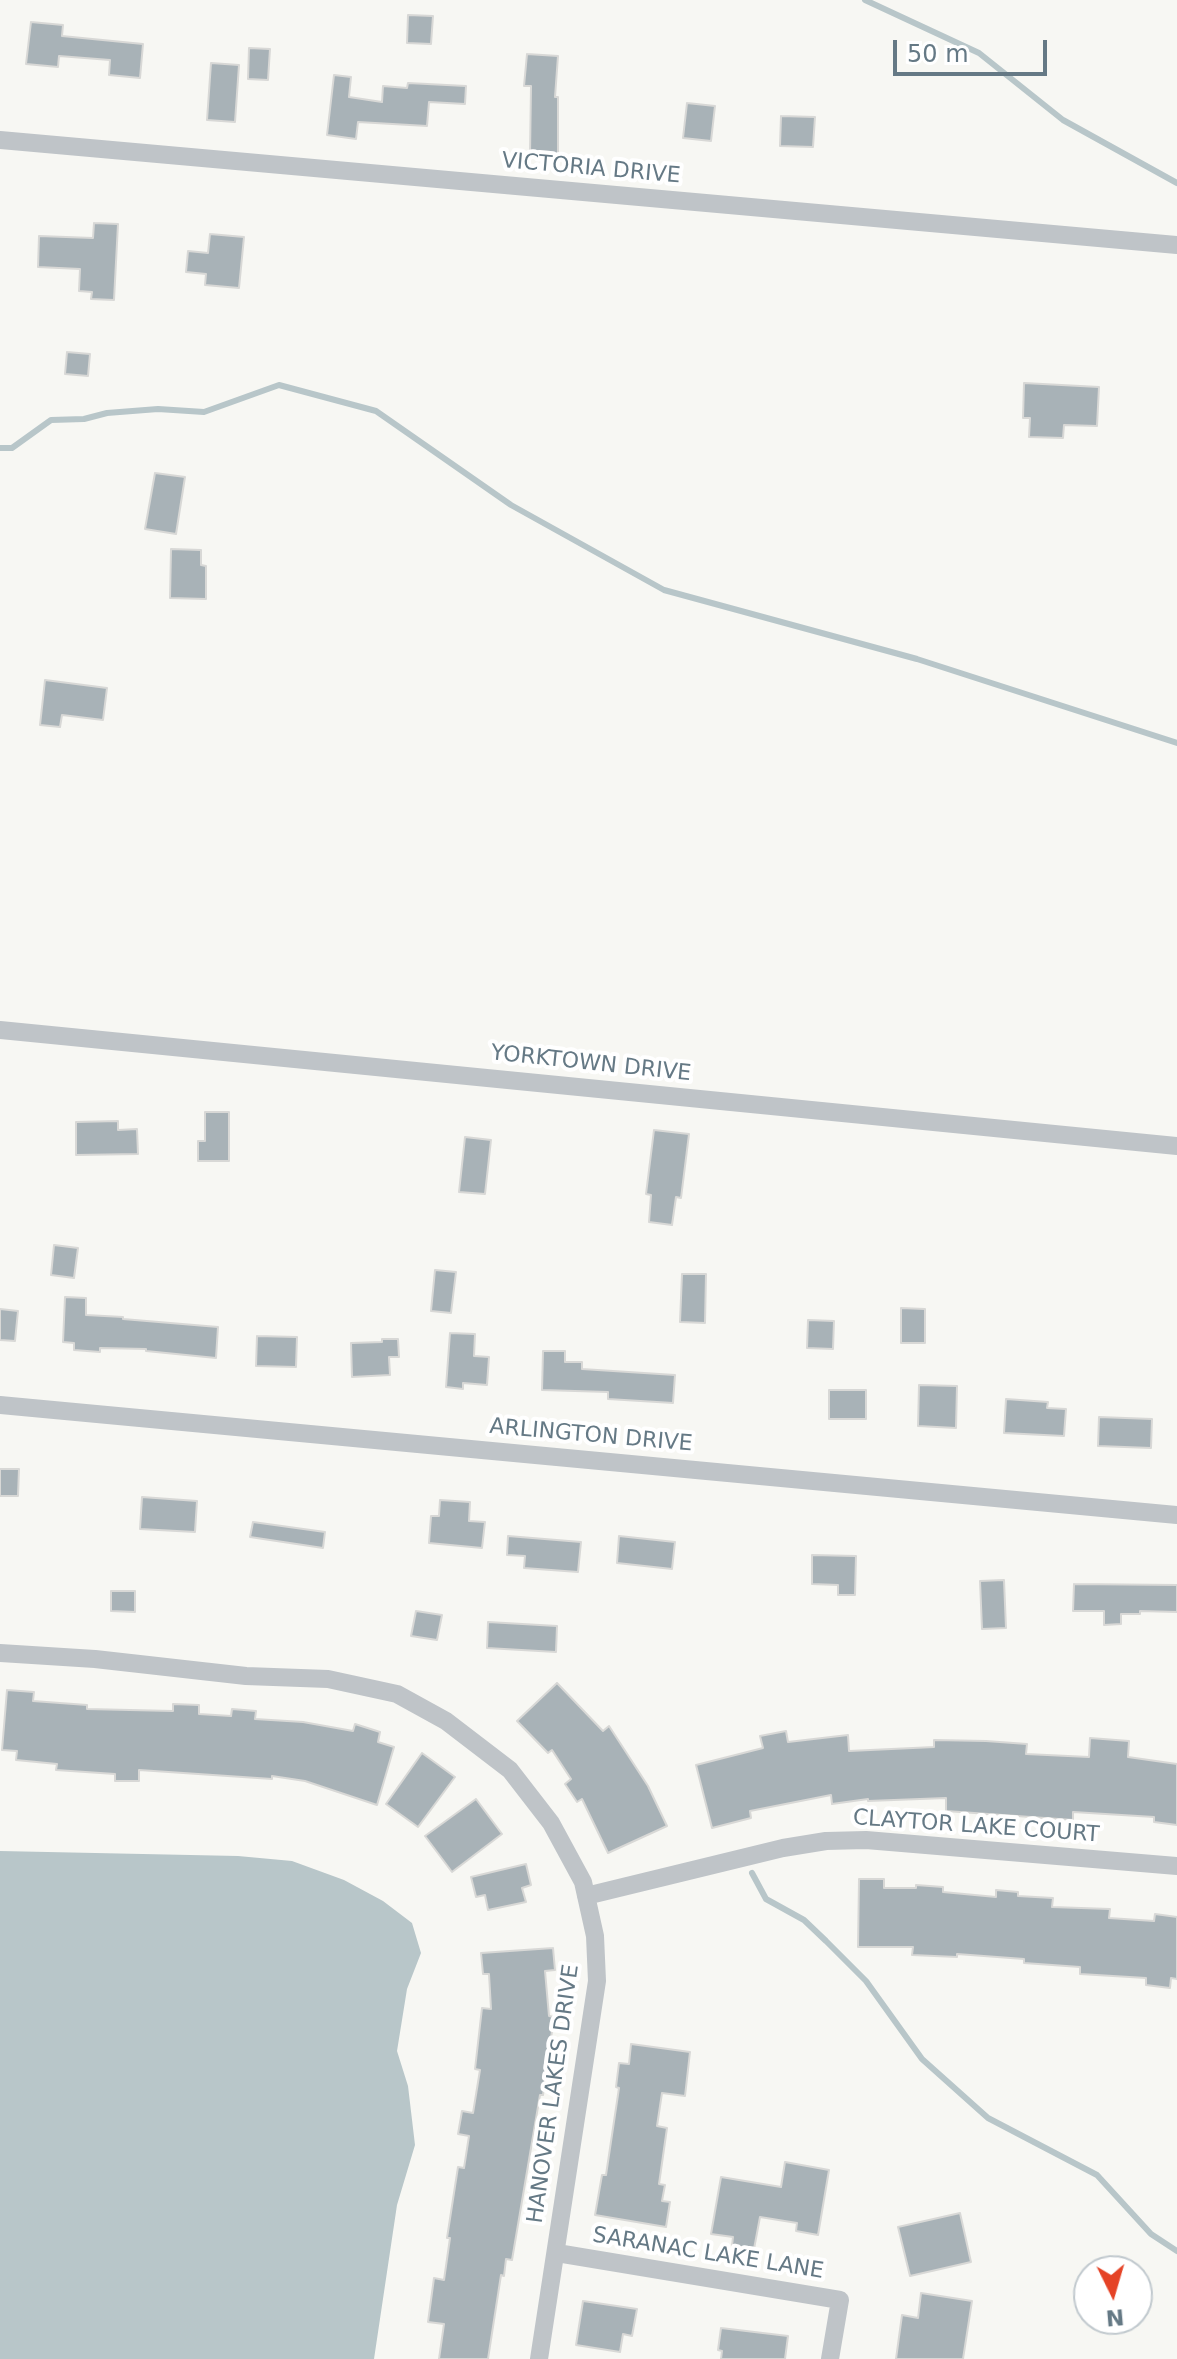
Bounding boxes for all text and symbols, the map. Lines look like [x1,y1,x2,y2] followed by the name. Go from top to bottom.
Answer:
[897,24,1051,74] scale bar
[907,40,969,68] text: 50 m
[501,148,681,190] street label: VICTORIA DRIVE
[490,1040,692,1088] street label: YORKTOWN DRIVE
[488,1414,694,1458] street label: ARLINGTON DRIVE
[852,1805,1100,1849] street label: CLAYTOR LAKE COURT
[523,1963,585,2225] street label: HANOVER LAKES DRIVE
[591,2223,825,2285] street label: SARANAC LAKE LANE
[1073,2255,1153,2335] north arrow
[1105,2304,1125,2331] text: N

